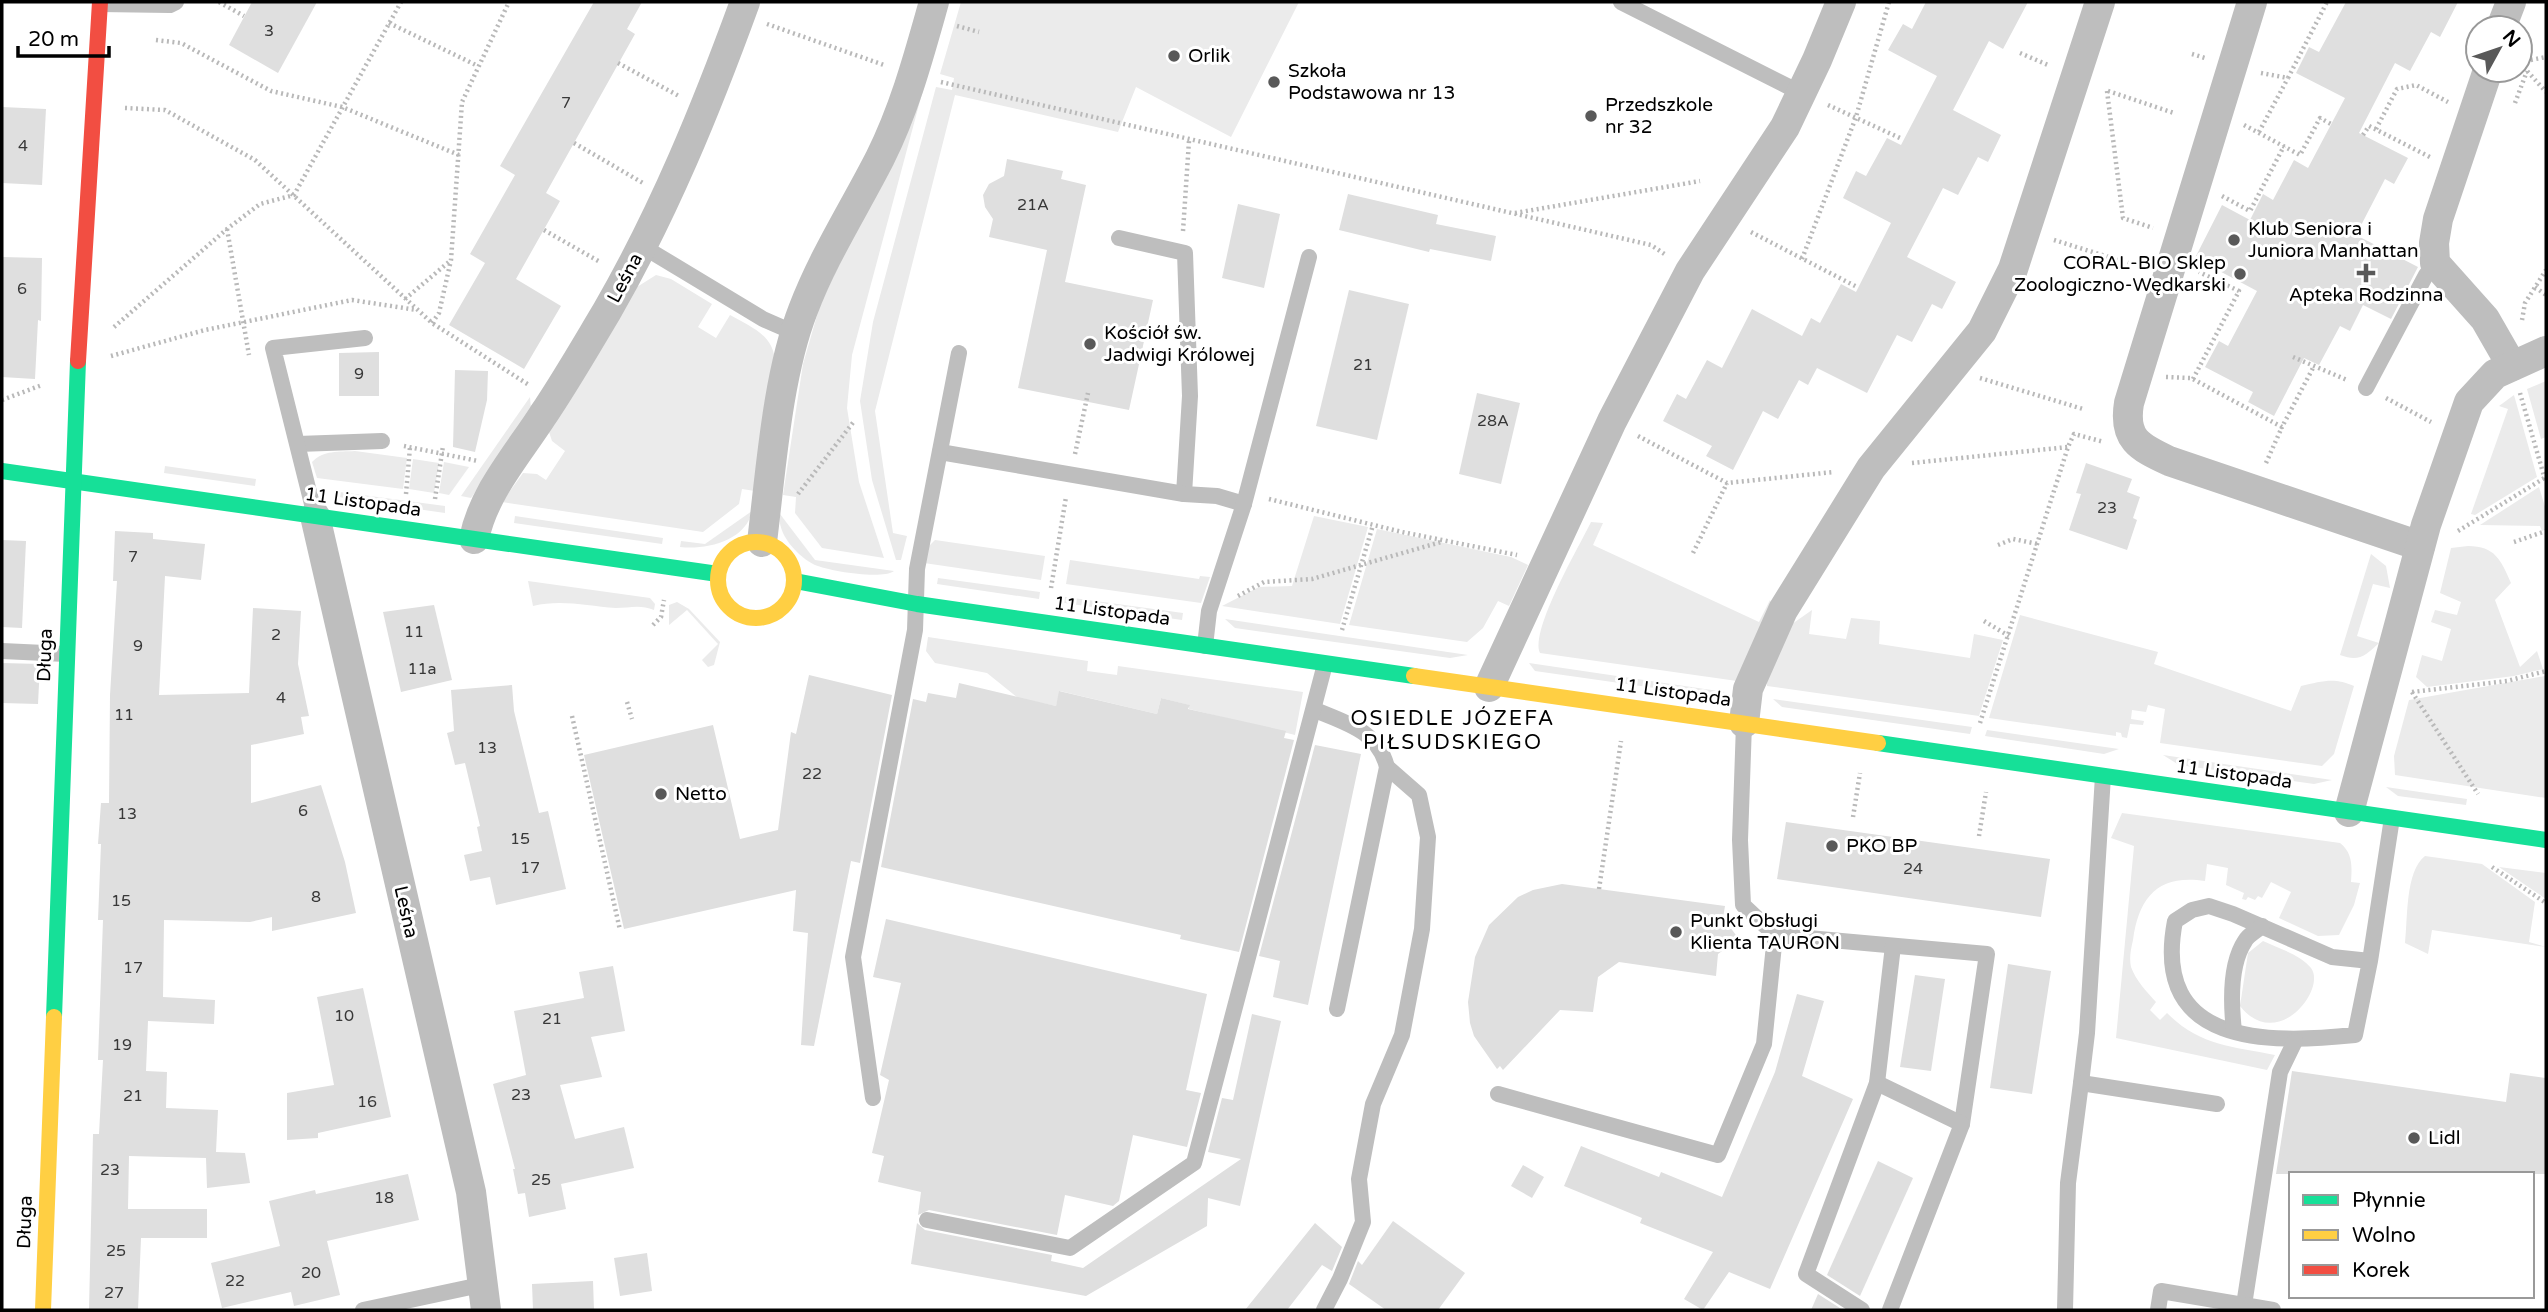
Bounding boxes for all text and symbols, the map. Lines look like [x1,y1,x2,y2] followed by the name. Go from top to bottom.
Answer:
[18,14,108,58] scale bar
[2464,14,2534,84] north arrow
[264,21,274,41] house number: 3
[2498,26,2525,52] text: N
[28,27,79,52] text: 20 m
[1188,45,1230,67] place label: Orlik
[1166,48,1182,64] marker: Orlik
[1288,60,1455,104] place label: Szkoła Podstawowa nr 13
[1266,74,1282,90] marker: Szkoła Podstawowa nr 13
[561,93,571,113] house number: 7
[1605,94,1713,138] place label: Przedszkole nr 32
[1583,108,1599,124] marker: Przedszkole nr 32
[18,136,28,156] house number: 4
[1017,195,1049,215] house number: 21A
[2248,218,2419,262] place label: Klub Seniora i Juniora Manhattan
[2226,232,2242,248] marker: Klub Seniora i Juniora Manhattan
[603,249,647,307] street label: Leśna
[2014,252,2226,296] place label: CORAL-BIO Sklep Zoologiczno-Wędkarski
[2358,265,2374,281] marker: Apteka Rodzinna
[2232,266,2248,282] marker: CORAL-BIO Sklep Zoologiczno-Wędkarski
[17,279,27,299] house number: 6
[2289,284,2443,306] place label: Apteka Rodzinna
[1104,322,1255,366] place label: Kościół św. Jadwigi Królowej
[1082,336,1098,352] marker: Kościół św. Jadwigi Królowej
[1353,355,1373,375] house number: 21
[354,364,364,384] house number: 9
[1477,411,1509,431] house number: 28A
[303,483,423,521] street label: 11 Listopada
[2097,498,2117,518] house number: 23
[128,547,138,567] house number: 7
[1052,592,1172,630] street label: 11 Listopada
[404,622,424,642] house number: 11
[271,625,281,645] house number: 2
[33,628,57,682] street label: Długa
[133,636,143,656] house number: 9
[407,659,437,679] house number: 11a
[1613,673,1733,711] street label: 11 Listopada
[276,688,286,708] house number: 4
[114,705,134,725] house number: 11
[1350,706,1556,755] district label: OSIEDLE JÓZEFA PIŁSUDSKIEGO
[477,738,497,758] house number: 13
[2174,755,2294,793] street label: 11 Listopada
[802,764,822,784] house number: 22
[675,783,727,805] place label: Netto
[653,786,669,802] marker: Netto
[298,801,308,821] house number: 6
[117,804,137,824] house number: 13
[510,829,530,849] house number: 15
[1846,835,1917,857] place label: PKO BP
[1824,838,1840,854] marker: PKO BP
[520,858,540,878] house number: 17
[1903,859,1923,879] house number: 24
[389,884,423,940] street label: Leśna
[311,887,321,907] house number: 8
[111,891,131,911] house number: 15
[1690,910,1840,954] place label: Punkt Obsługi Klienta TAURON
[1668,924,1684,940] marker: Punkt Obsługi Klienta TAURON
[123,958,143,978] house number: 17
[334,1006,354,1026] house number: 10
[542,1009,562,1029] house number: 21
[112,1035,132,1055] house number: 19
[511,1085,531,1105] house number: 23
[123,1086,143,1106] house number: 21
[357,1092,377,1112] house number: 16
[2428,1127,2460,1149] place label: Lidl
[2406,1130,2422,1146] marker: Lidl
[100,1160,120,1180] house number: 23
[531,1170,551,1190] house number: 25
[2289,1172,2534,1298] legend
[374,1188,394,1208] house number: 18
[2352,1188,2426,1213] text: Płynnie
[13,1195,37,1249] street label: Długa
[2352,1223,2416,1248] text: Wolno
[106,1241,126,1261] house number: 25
[2352,1258,2410,1283] text: Korek
[301,1263,321,1283] house number: 20
[225,1271,245,1291] house number: 22
[104,1283,124,1303] house number: 27

